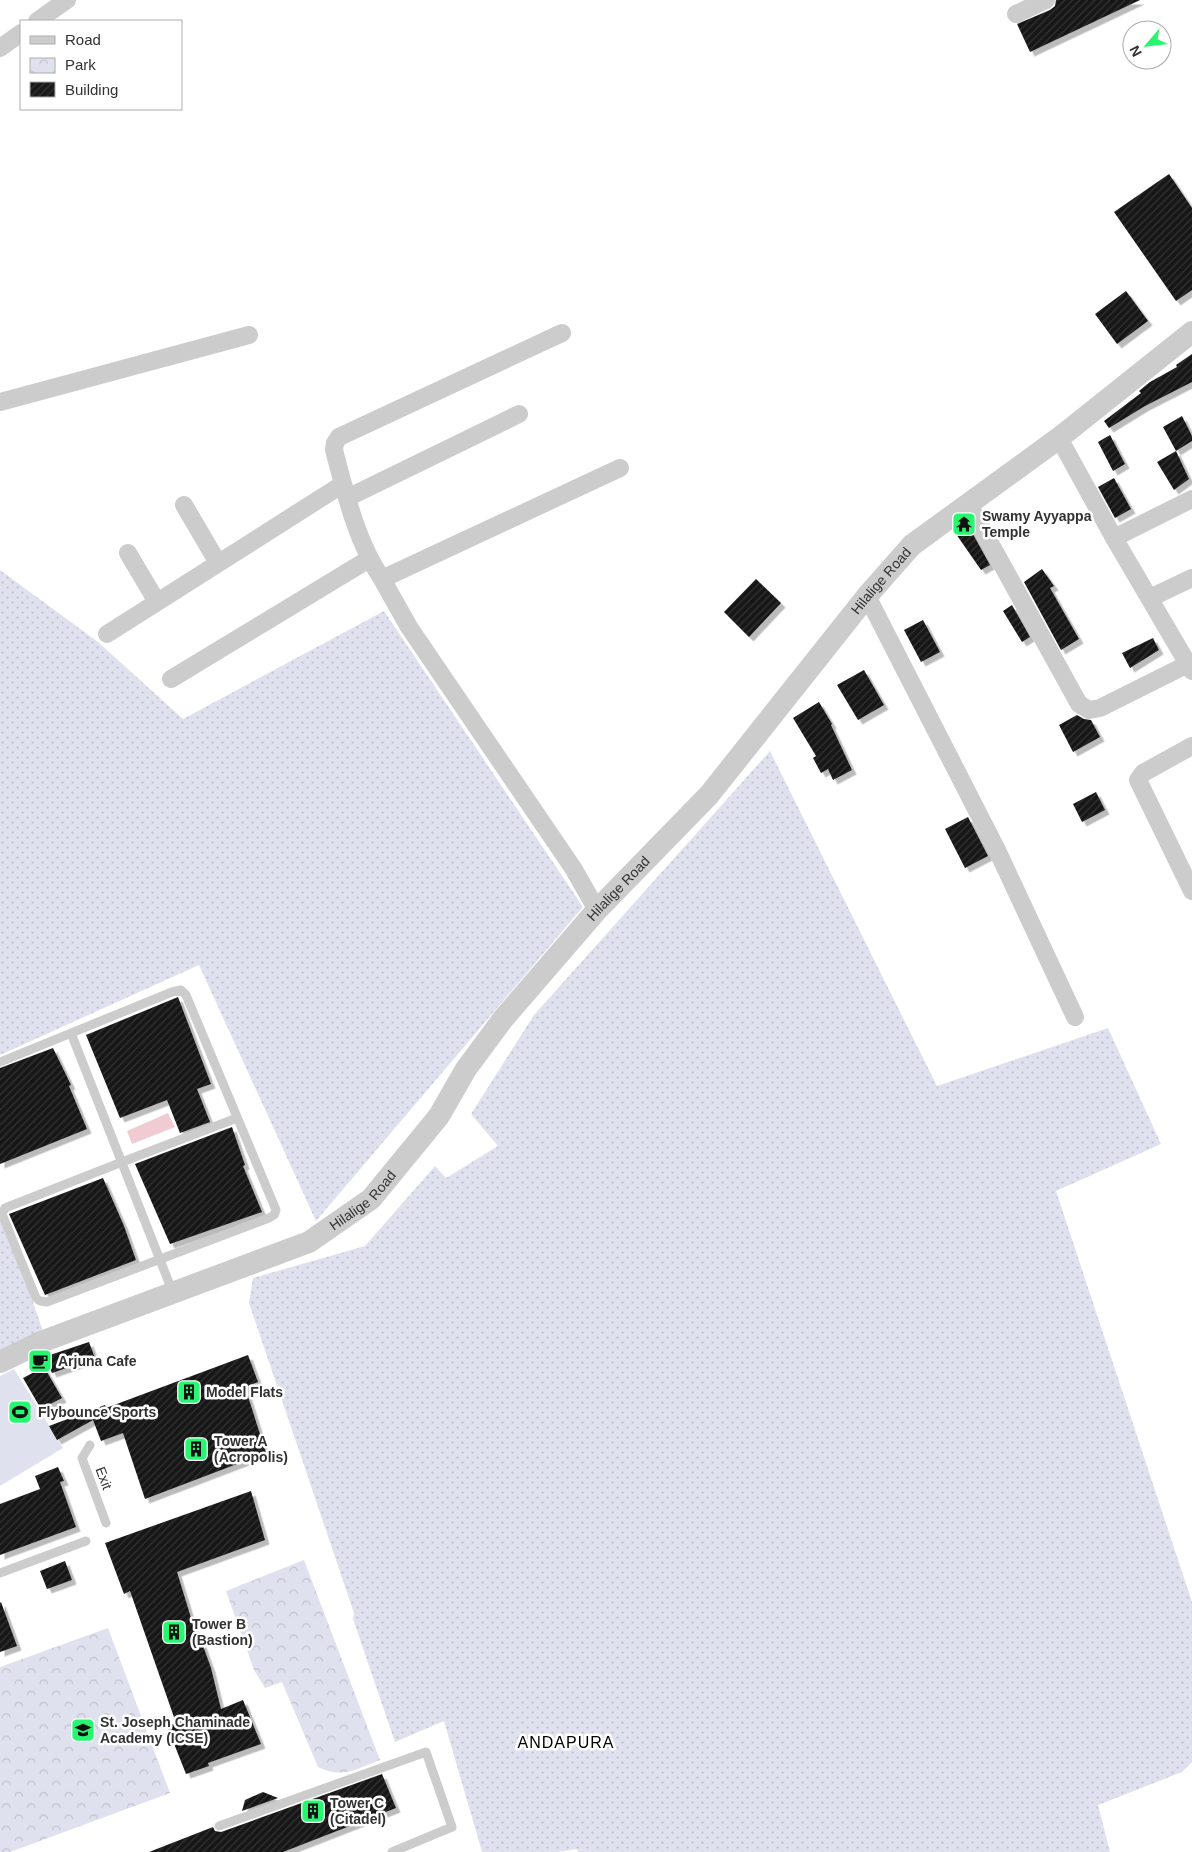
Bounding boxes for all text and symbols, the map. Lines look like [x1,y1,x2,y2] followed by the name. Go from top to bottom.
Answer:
[20,20,182,110] legend
[1122,20,1172,70] north arrow
[65,31,101,48] text: Road
[1126,43,1145,59] text: N
[65,56,96,73] text: Park
[65,81,118,98] text: Building
[982,508,1092,540] place label: Swamy Ayyappa Temple
[951,511,977,537] temple icon: Swamy Ayyappa Temple
[848,544,914,617] street label: Hilalige Road
[583,853,653,924] street label: Hilalige Road
[326,1167,399,1233] street label: Hilalige Road
[27,1348,53,1374] cafe icon: Arjuna Cafe
[58,1353,137,1369] place label: Arjuna Cafe
[176,1379,202,1405] building icon: Model Flats
[206,1384,283,1400] place label: Model Flats
[7,1399,33,1425] sports icon: Flybounce Sports
[38,1404,156,1420] place label: Flybounce Sports
[214,1433,288,1465] place label: Tower A (Acropolis)
[183,1436,209,1462] building icon: Tower A (Acropolis)
[92,1464,116,1492] street label: Exit
[192,1616,253,1648] place label: Tower B (Bastion)
[161,1619,187,1645] building icon: Tower B (Bastion)
[100,1714,250,1746] place label: St. Joseph Chaminade Academy (ICSE)
[70,1717,96,1743] school or university icon: St. Joseph Chaminade Academy (ICSE)
[518,1734,614,1751] district label: ANDAPURA
[330,1795,386,1827] place label: Tower C (Citadel)
[300,1798,326,1824] building icon: Tower C (Citadel)

